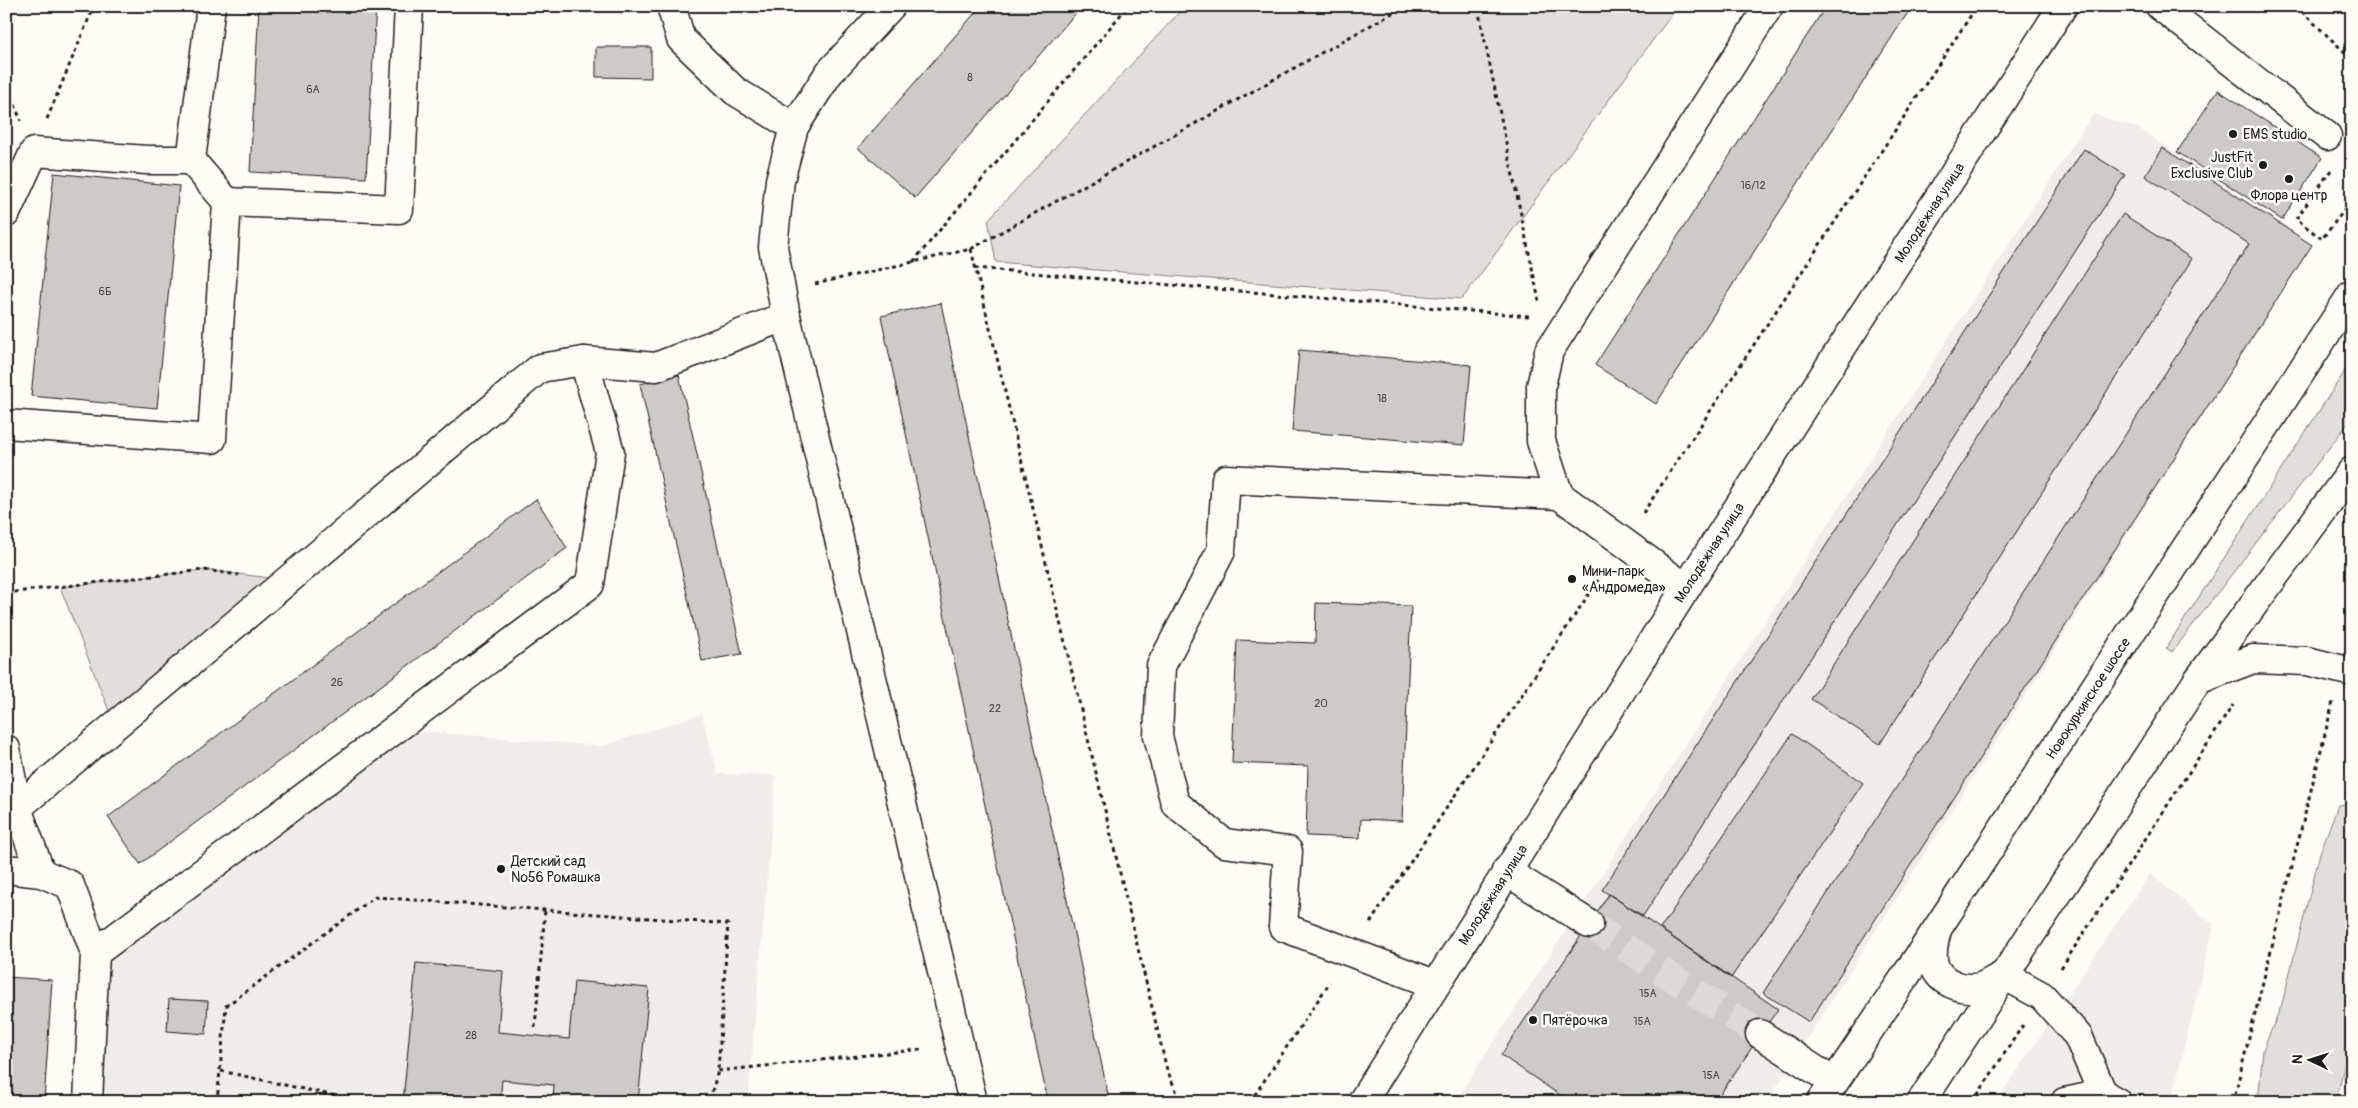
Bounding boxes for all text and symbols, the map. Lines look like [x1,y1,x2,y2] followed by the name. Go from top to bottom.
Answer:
[967,71,973,84] house number: 8
[306,83,320,96] house number: 6А
[2243,126,2308,143] place label: EMS studio
[2227,128,2239,140] marker: EMS studio
[2171,149,2253,182] place label: JustFit Exclusive Club
[2257,159,2269,171] marker: JustFit Exclusive Club
[1891,160,1968,266] street label: Молодёжная улица
[2283,173,2295,185] marker: Флора центр
[1740,179,1766,192] house number: 16/12
[2251,187,2328,204] place label: Флора центр
[98,285,112,298] house number: 6Б
[1377,392,1387,405] house number: 18
[1671,500,1748,606] street label: Молодёжная улица
[1582,563,1666,596] place label: Мини-парк «Андромеда»
[1566,573,1578,585] marker: Мини-парк «Андромеда»
[2042,634,2134,762] street label: Новокуркинское шоссе
[331,676,343,689] house number: 26
[1314,697,1328,710] house number: 20
[989,702,1001,715] house number: 22
[1455,842,1531,948] street label: Молодёжная улица
[510,853,601,886] place label: Детский сад №56 Ромашка
[495,863,507,875] marker: Детский сад №56 Ромашка
[1639,987,1657,1000] house number: 15А
[1543,1012,1607,1029] place label: Пятёрочка
[1527,1014,1539,1026] marker: Пятёрочка
[1633,1015,1651,1028] house number: 15А
[465,1029,477,1042] house number: 28
[2286,1036,2336,1086] north arrow
[2289,1054,2306,1064] text: N
[1702,1069,1720,1082] house number: 15А

